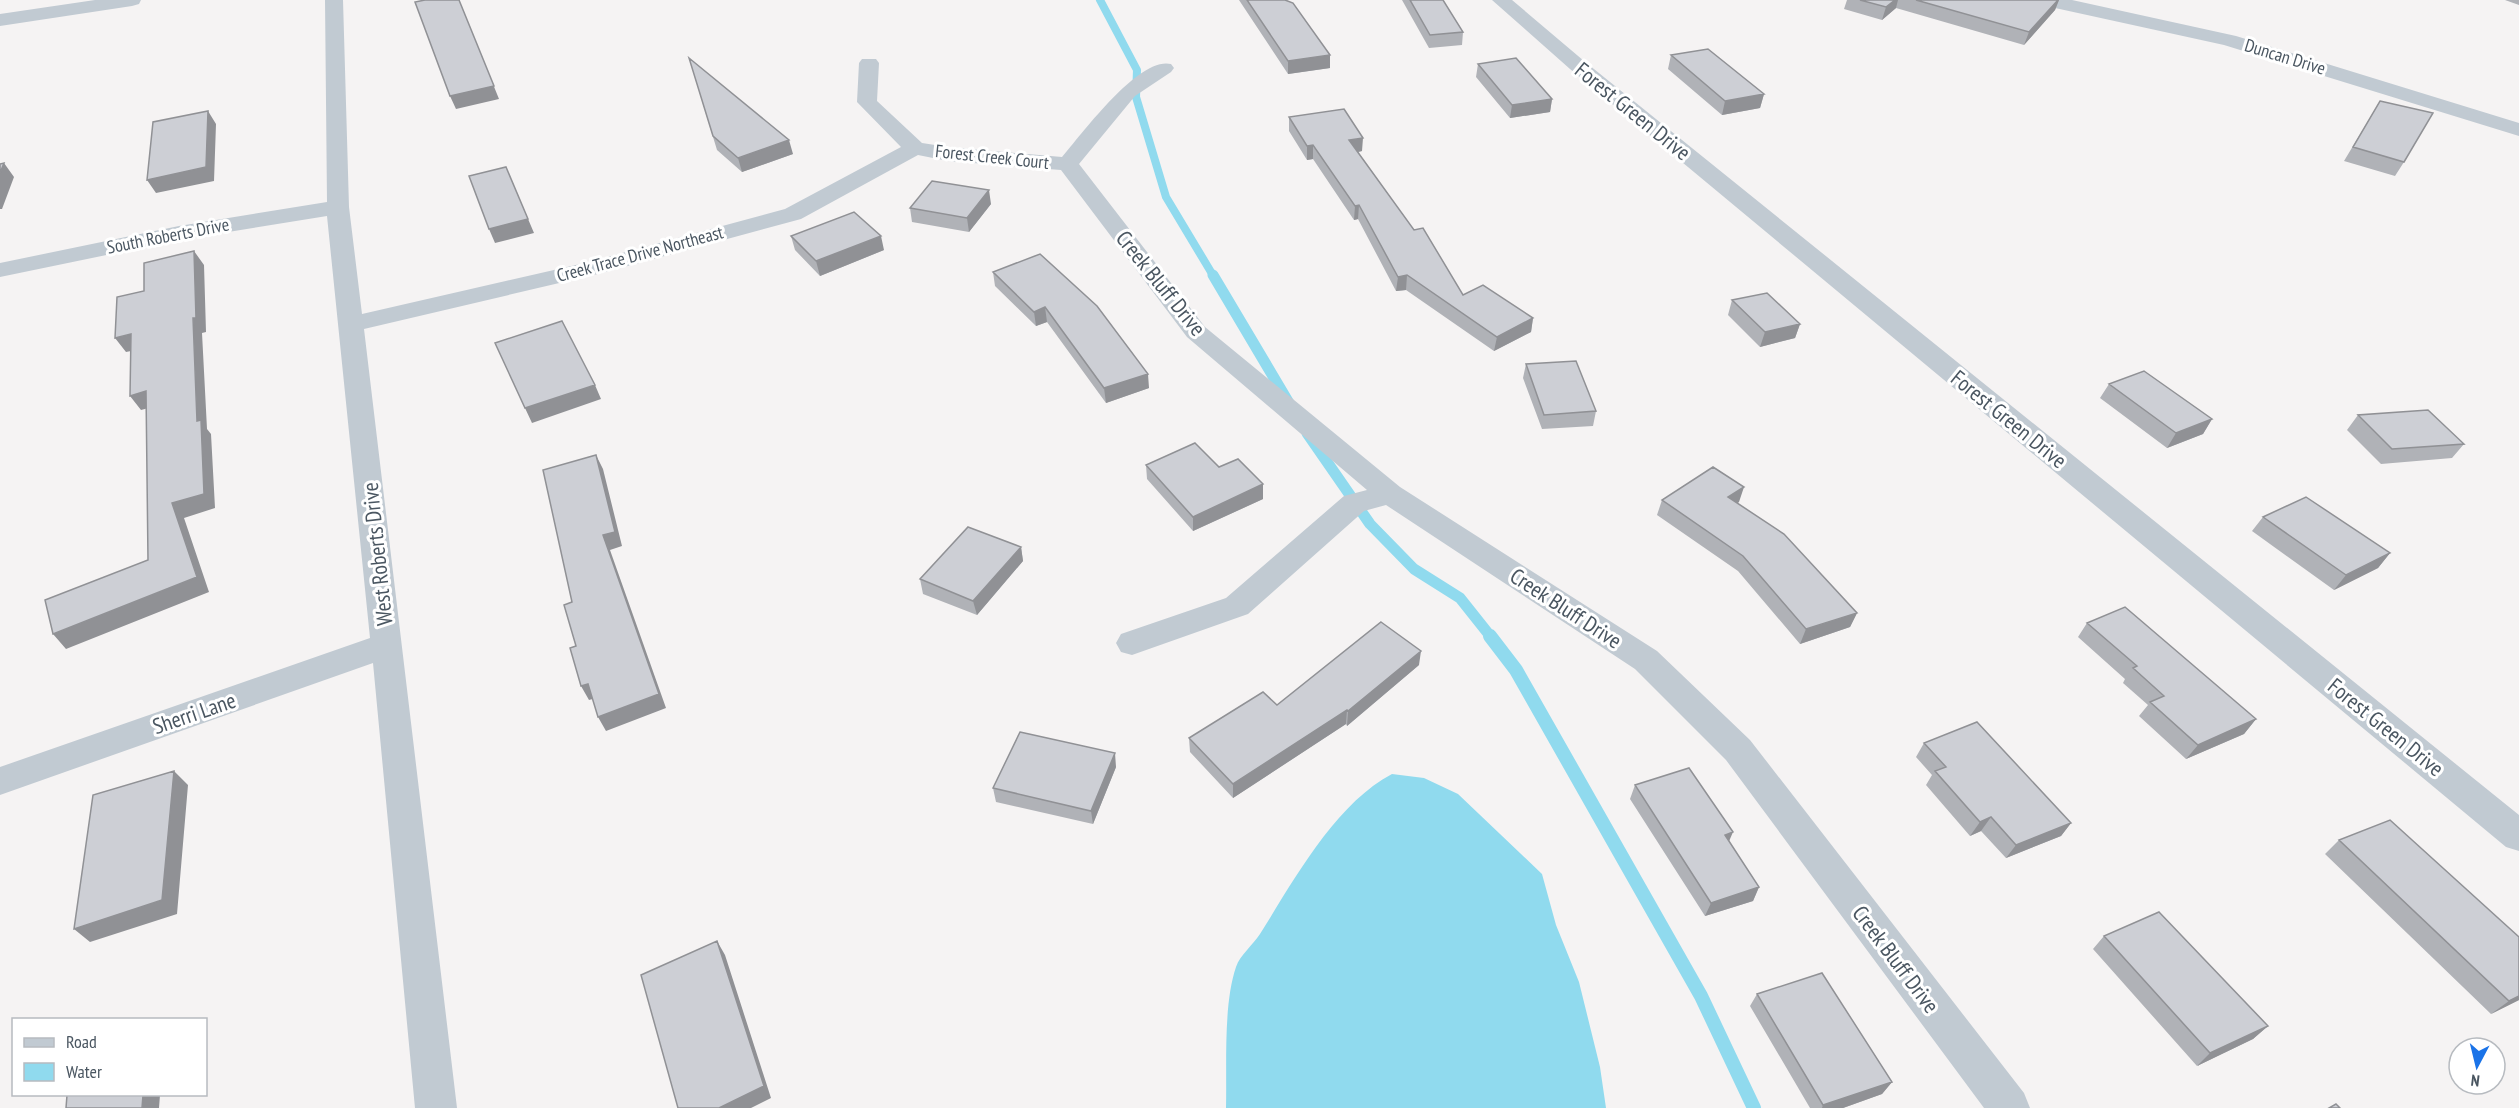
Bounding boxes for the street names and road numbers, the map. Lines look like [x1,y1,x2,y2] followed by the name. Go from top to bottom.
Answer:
[2242,33,2328,80] street label: Duncan Drive
[1569,56,1697,166] street label: Forest Green Drive
[934,139,1050,174] street label: Forest Creek Court
[105,212,231,259] street label: South Roberts Drive
[554,220,726,287] street label: Creek Trace Drive Northeast
[1110,225,1212,341] street label: Creek Bluff Drive
[1945,364,2073,474] street label: Forest Green Drive
[356,481,398,627] street label: West Roberts Drive
[1505,562,1627,654] street label: Creek Bluff Drive
[2322,672,2450,782] street label: Forest Green Drive
[149,686,239,740] street label: Sherri Lane
[1846,900,1946,1018] street label: Creek Bluff Drive

